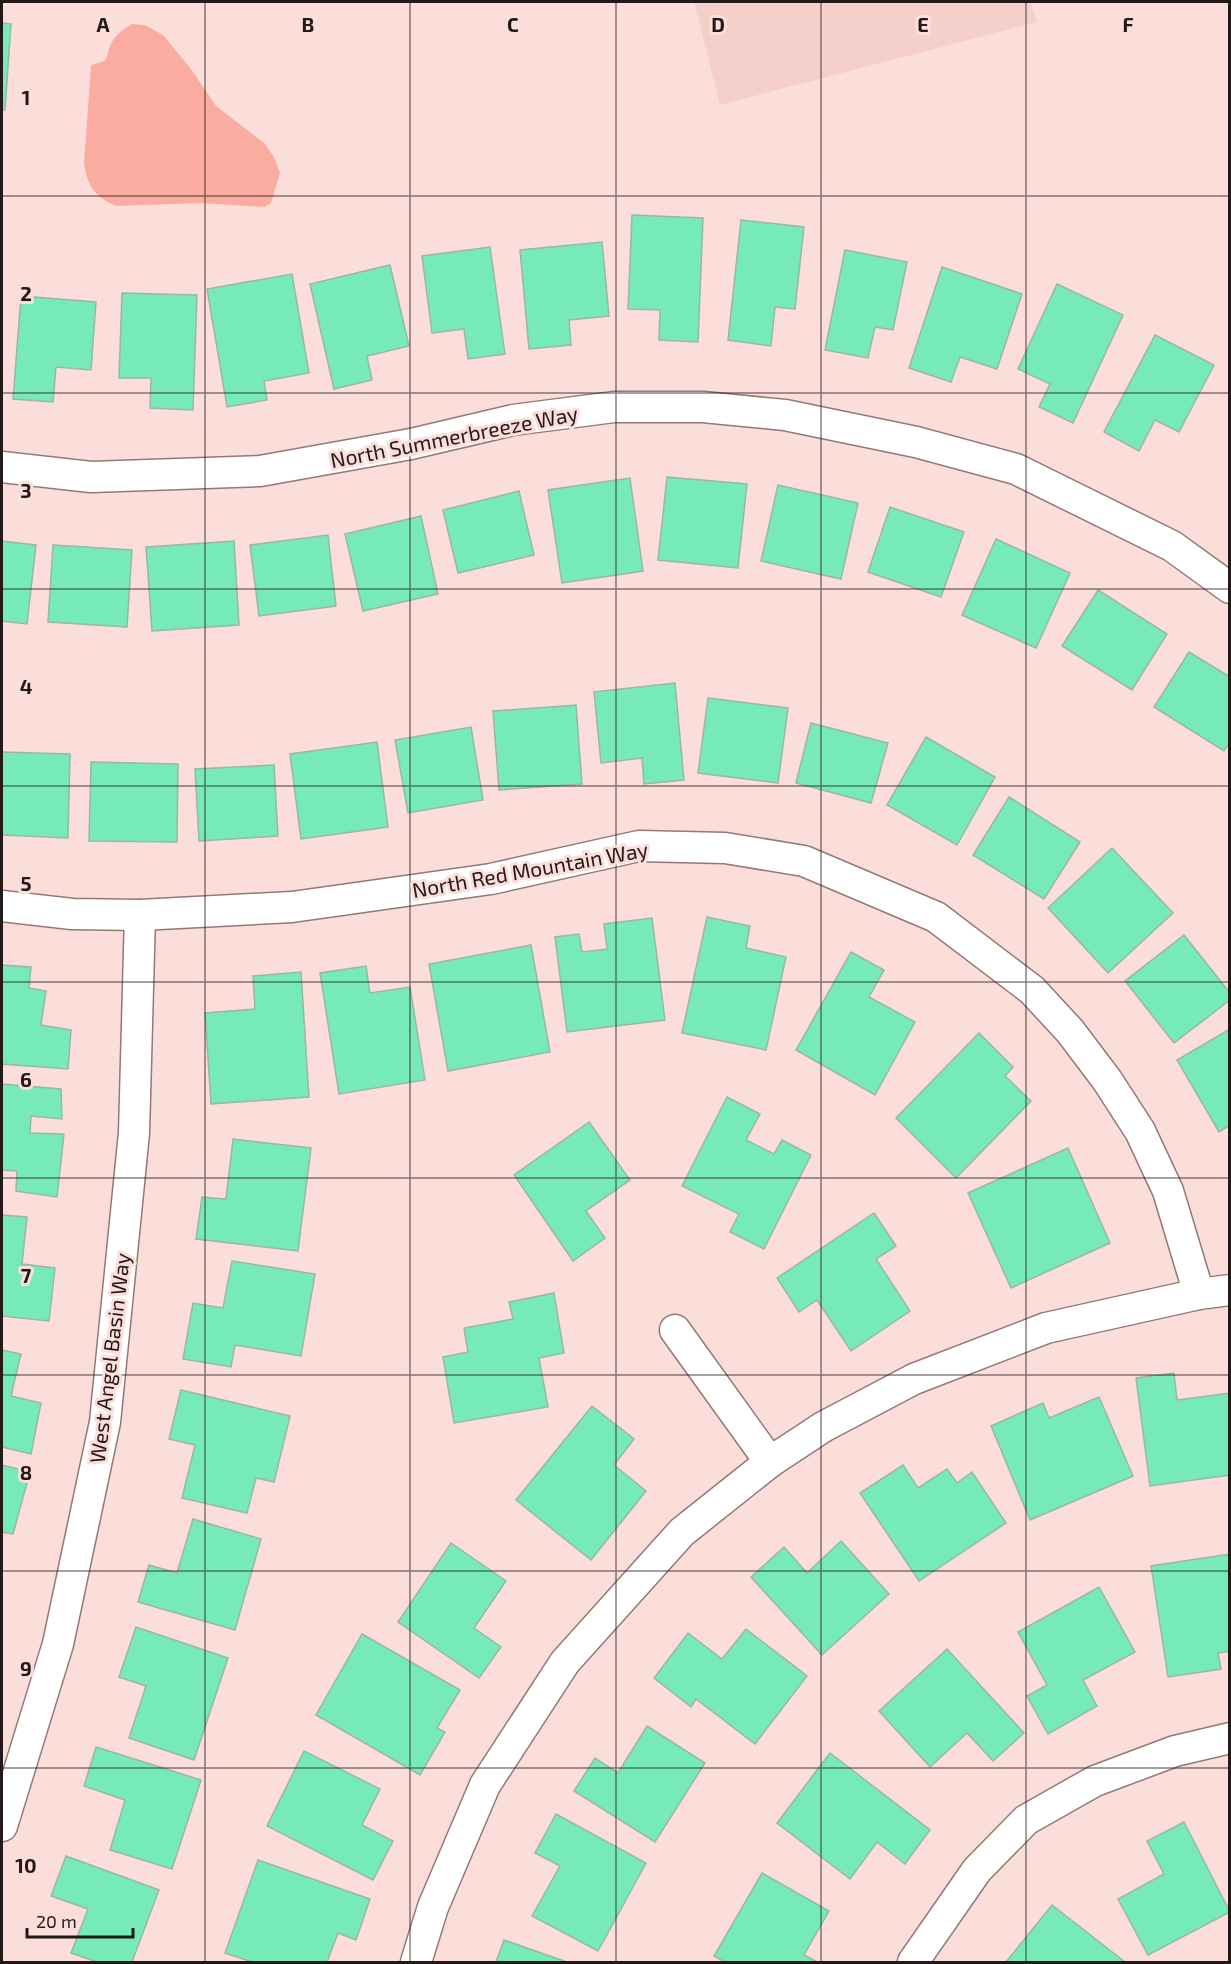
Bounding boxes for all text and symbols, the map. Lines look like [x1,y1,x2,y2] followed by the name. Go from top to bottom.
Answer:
[96,12,110,36] text: A
[302,12,314,36] text: B
[507,12,519,36] text: C
[711,12,725,36] text: D
[917,12,929,36] text: E
[1122,12,1134,36] text: F
[22,85,30,109] text: 1
[20,281,32,305] text: 2
[328,400,580,472] street label: North Summerbreeze Way
[20,478,32,502] text: 3
[20,674,33,698] text: 4
[410,836,650,902] street label: North Red Mountain Way
[20,871,32,895] text: 5
[20,1067,32,1091] text: 6
[84,1251,134,1465] street label: West Angel Basin Way
[21,1263,32,1287] text: 7
[20,1460,32,1484] text: 8
[20,1656,32,1680] text: 9
[15,1853,37,1877] text: 10
[27,1901,134,1939] scale bar
[36,1910,77,1932] text: 20 m

